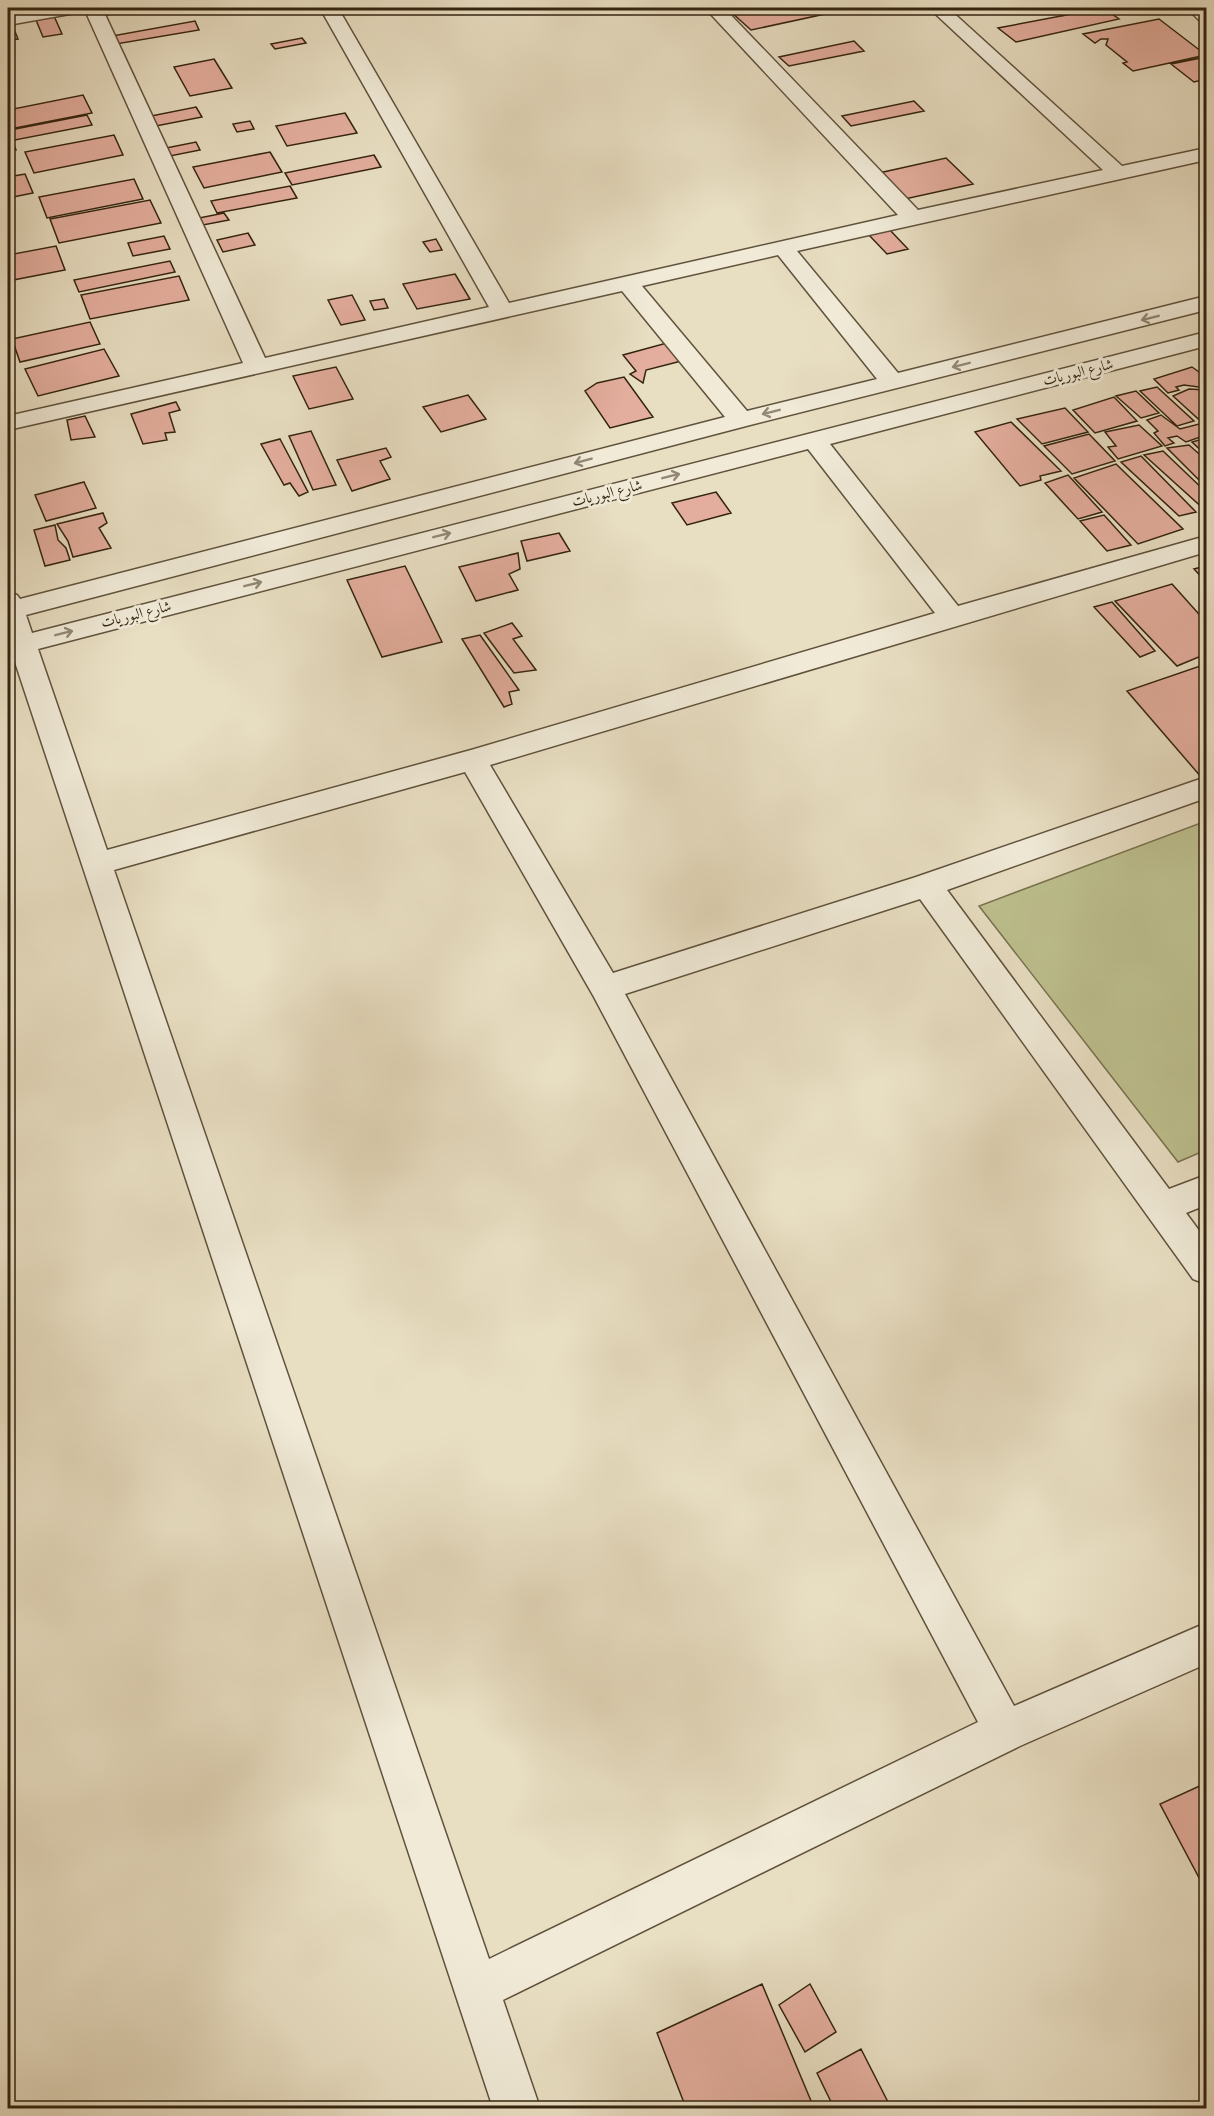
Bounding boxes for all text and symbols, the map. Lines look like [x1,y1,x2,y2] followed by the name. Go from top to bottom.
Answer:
[1141,312,1160,324] one-way arrow
[1041,355,1116,393] street label: شارع البوريات
[951,359,970,371] one-way arrow
[762,407,781,419] one-way arrow
[574,456,593,468] one-way arrow
[661,470,680,481] one-way arrow
[570,476,645,514] street label: شارع البوريات
[432,529,451,541] one-way arrow
[243,578,262,589] one-way arrow
[99,597,174,635] street label: شارع البوريات
[54,626,73,638] one-way arrow

